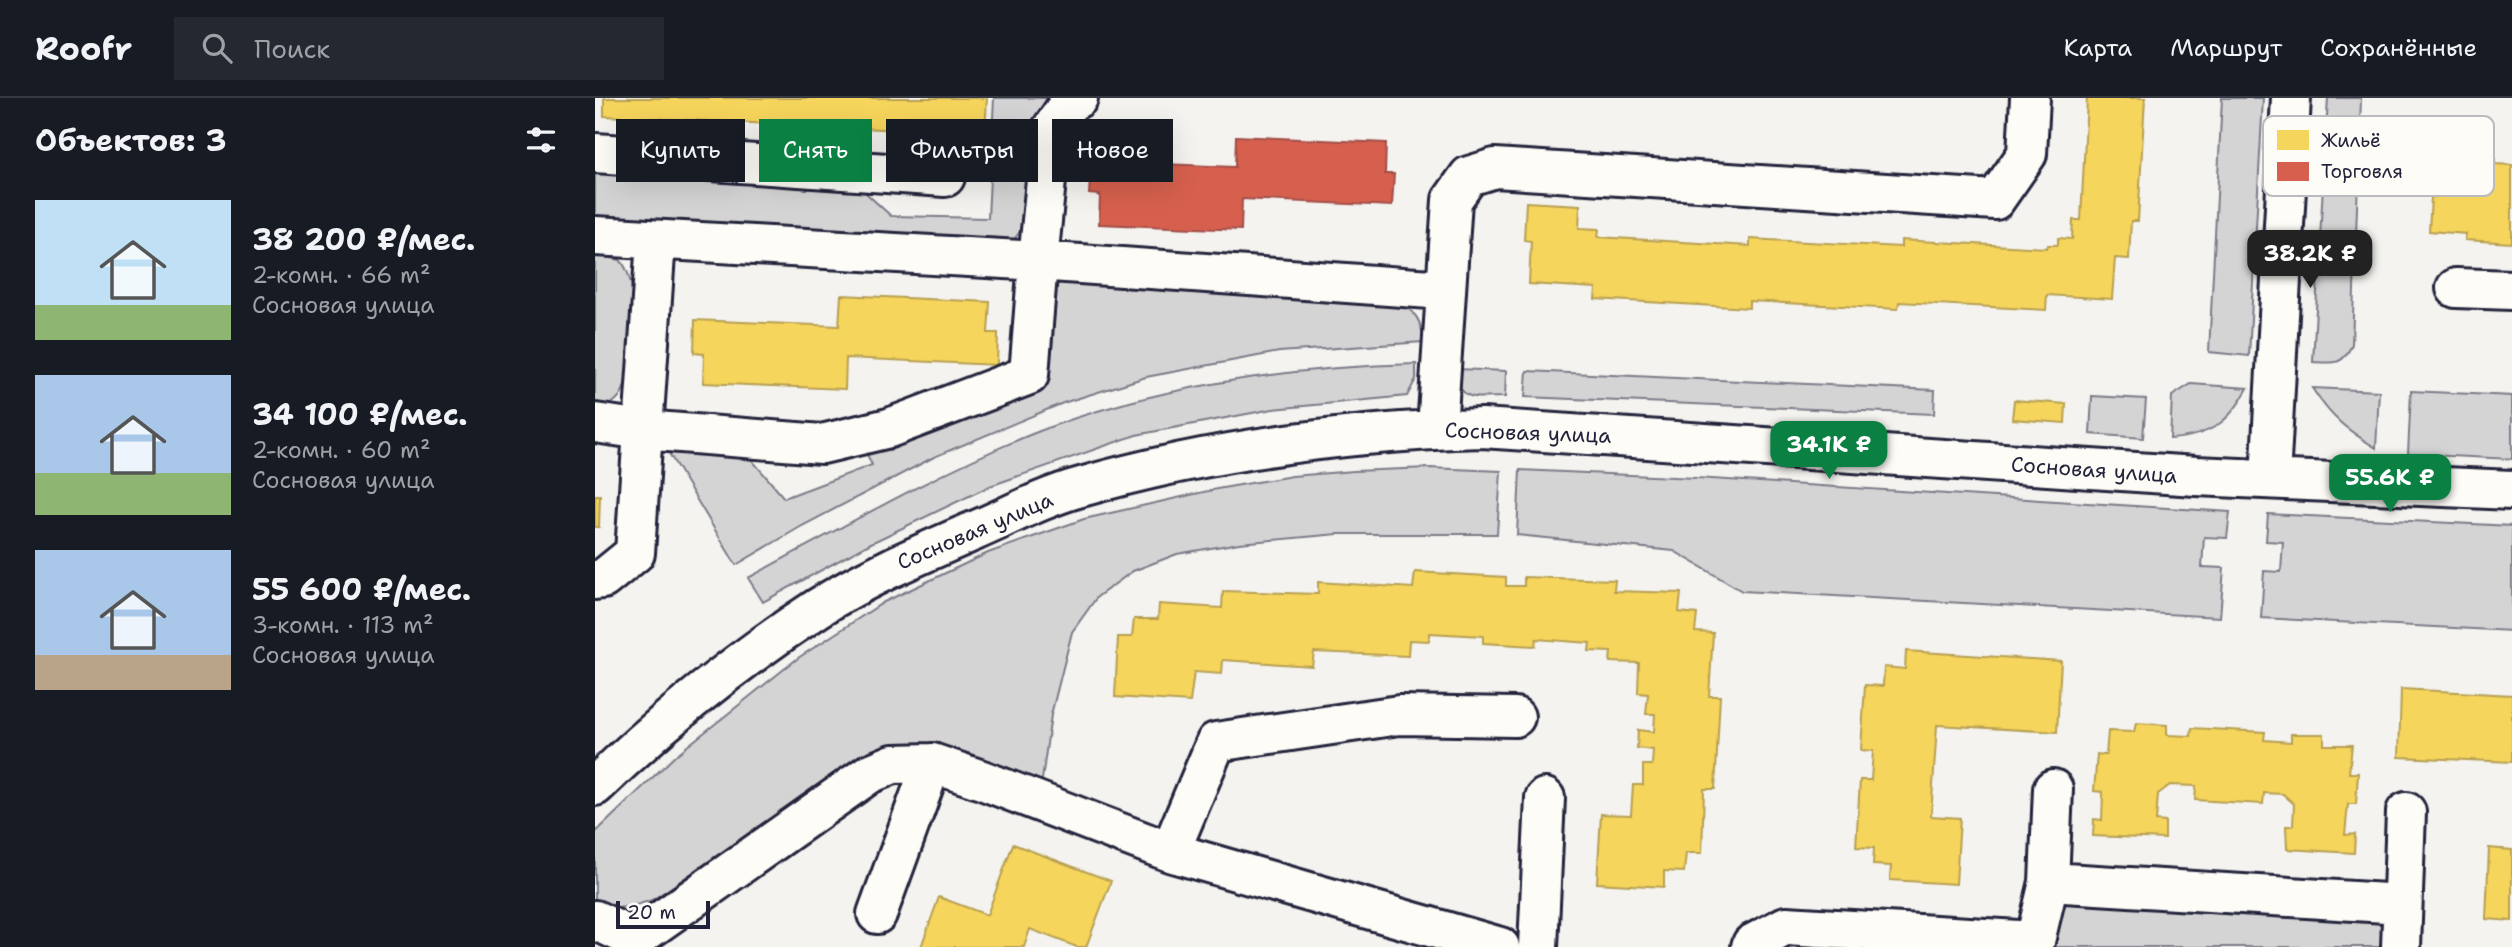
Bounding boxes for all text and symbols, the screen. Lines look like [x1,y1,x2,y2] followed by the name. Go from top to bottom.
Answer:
[174,17,664,80] search box
[35,26,132,71] text: Roofr
[198,29,236,67] icon: search
[254,31,330,66] text: Поиск
[2064,32,2132,64] text: Карта
[2170,32,2282,64] text: Маршрут
[2320,32,2477,64] text: Сохранённые
[2263,116,2494,196] legend
[616,119,745,182] chip: Купить
[759,119,872,182] chip: Снять
[886,119,1038,182] chip: Фильтры
[1052,119,1173,182] chip: Новое
[35,120,227,161] text: Объектов: 3
[522,121,560,159] icon: filters
[2321,128,2381,153] text: Жильё
[2321,159,2403,184] text: Торговля
[252,219,475,260] text: 38 200 ₽/мес.
[91,228,175,312] icon: home
[2245,230,2375,290] pin: 38.2K ₽
[2263,238,2357,268] text: 38.2K ₽
[252,260,431,290] text: 2-комн. · 66 m²
[252,290,434,320] text: Сосновая улица
[252,394,468,435] text: 34 100 ₽/мес.
[91,403,175,487] icon: home
[1444,416,1612,450] street label: Сосновая улица
[1764,422,1894,481] pin: 34.1K ₽
[1786,429,1872,459] text: 34.1K ₽
[252,435,430,465] text: 2-комн. · 60 m²
[2010,450,2178,490] street label: Сосновая улица
[2325,454,2455,514] pin: 55.6K ₽
[2345,462,2435,492] text: 55.6K ₽
[252,465,434,495] text: Сосновая улица
[893,486,1057,576] street label: Сосновая улица
[252,569,471,610] text: 55 600 ₽/мес.
[91,578,175,662] icon: home
[252,610,434,640] text: 3-комн. · 113 m²
[252,640,434,670] text: Сосновая улица
[616,898,711,930] scale bar
[627,900,676,925] text: 20 m

